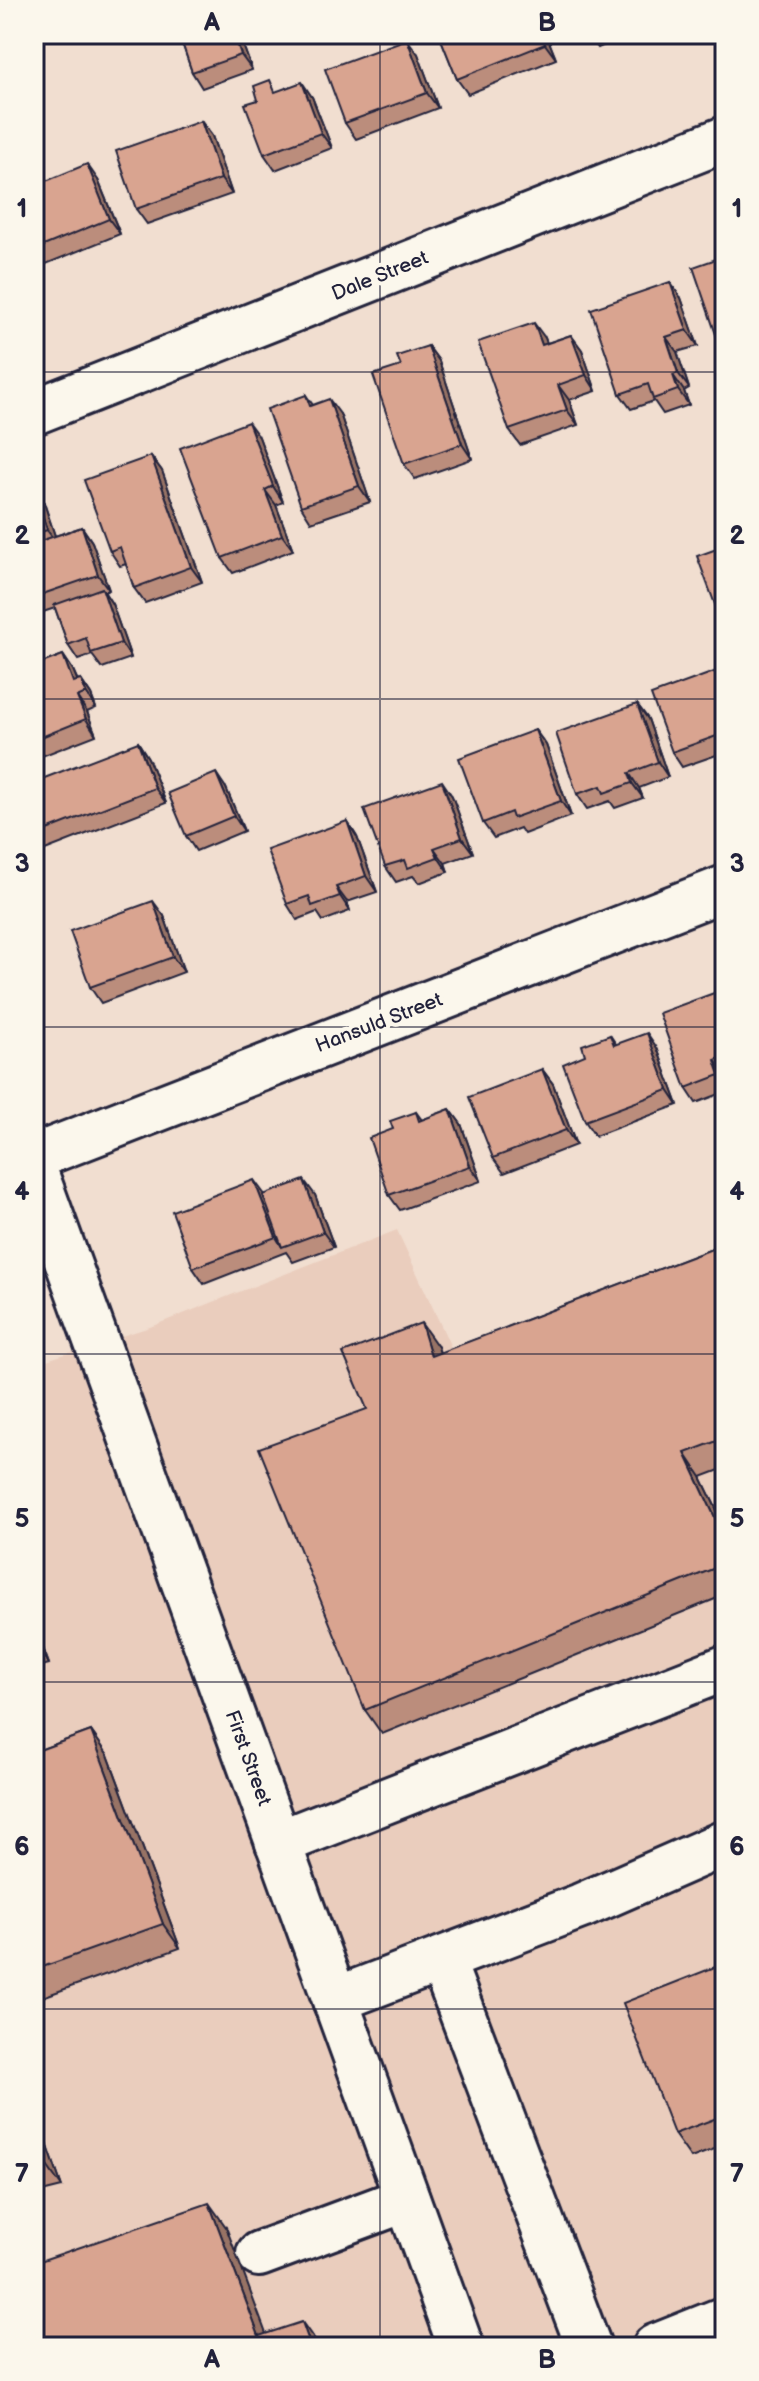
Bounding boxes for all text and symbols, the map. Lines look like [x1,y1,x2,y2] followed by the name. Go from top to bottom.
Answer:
[203,8,220,39] text: A
[538,8,556,39] text: B
[17,194,27,225] text: 1
[732,194,742,225] text: 1
[328,246,432,306] street label: Dale Street
[14,521,30,552] text: 2
[729,521,745,552] text: 2
[14,849,30,880] text: 3
[729,849,745,880] text: 3
[312,988,446,1058] street label: Hansuld Street
[14,1177,30,1208] text: 4
[729,1177,745,1208] text: 4
[14,1504,30,1535] text: 5
[729,1504,745,1535] text: 5
[220,1707,276,1809] street label: First Street
[14,1832,30,1863] text: 6
[729,1832,745,1863] text: 6
[15,2159,29,2190] text: 7
[730,2159,744,2190] text: 7
[203,2345,220,2376] text: A
[538,2345,556,2376] text: B

